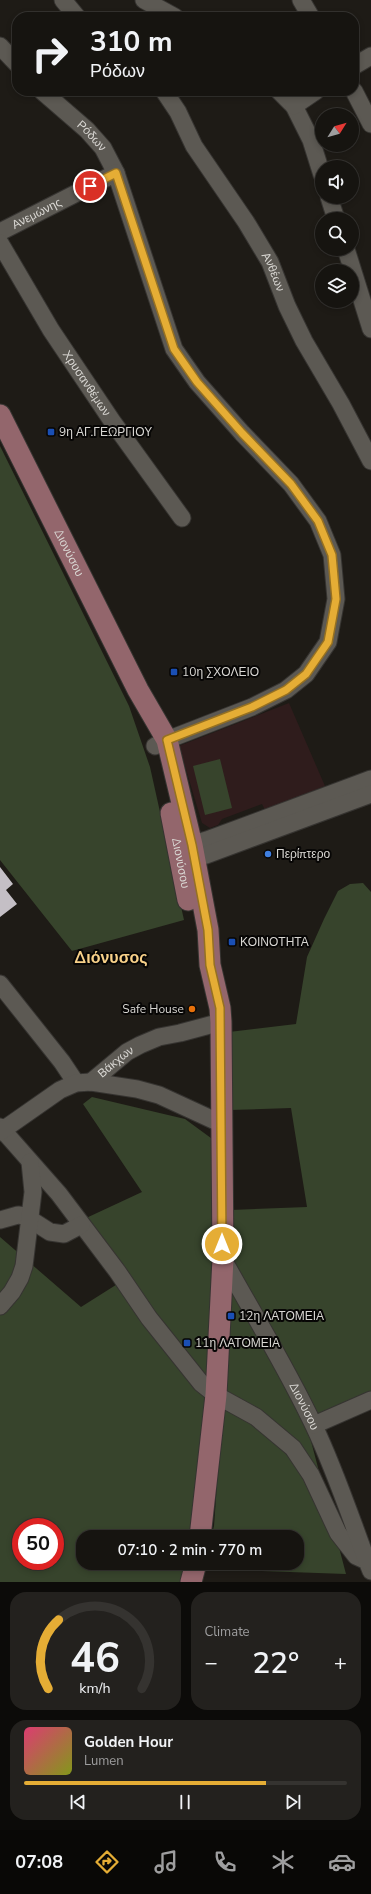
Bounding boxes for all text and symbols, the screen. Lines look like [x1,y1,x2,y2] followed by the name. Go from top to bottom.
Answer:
[90,23,173,61] text: 310 m
[24,28,76,80] icon: right
[90,59,145,83] text: Ρόδων
[315,108,359,152] north arrow
[315,108,359,308] map controls
[74,117,110,155] street label: Ρόδων
[315,160,359,204] button: sound
[73,169,107,203] pin
[79,175,101,197] icon: arrive
[9,194,64,233] street label: Ανεμώνης
[315,212,359,256] button: search
[258,249,289,294] street label: Ανθέων
[315,264,359,308] button: layers
[59,347,114,419] street label: Χρυσανθέμων
[59,424,152,440] place label: 9η ΑΓ.ΓΕΩΡΓΙΟΥ
[46,427,56,437] marker: 9η ΑΓ.ΓΕΩΡΓΙΟΥ
[50,526,88,579] street label: Διονύσου
[182,664,259,680] place label: 10η ΣΧΟΛΕΙΟ
[169,667,179,677] marker: 10η ΣΧΟΛΕΙΟ
[168,836,194,890] street label: Διονύσου
[276,846,330,862] place label: Περίπτερο
[263,849,273,859] marker: Περίπτερο
[240,934,309,950] place label: ΚΟΙΝΟΤΗΤΑ
[227,937,237,947] marker: ΚΟΙΝΟΤΗΤΑ
[74,947,148,969] district label: Διόνυσος
[122,1001,184,1017] place label: Safe House
[187,1004,197,1014] marker: Safe House
[94,1042,136,1081] street label: Βάκχων
[201,1223,243,1265] position arrow
[239,1308,324,1324] place label: 12η ΛΑΤΟΜΕΙΑ
[226,1311,236,1321] marker: 12η ΛΑΤΟΜΕΙΑ
[195,1335,280,1351] place label: 11η ΛΑΤΟΜΕΙΑ
[182,1338,192,1348] marker: 11η ΛΑΤΟΜΕΙΑ
[286,1379,323,1433] street label: Διονύσου
[12,1518,64,1570] speed limit sign: 50
[118,1540,262,1560] text: 07:10 · 2 min · 770 m
[205,1623,250,1641] text: Climate
[70,1630,120,1687] text: 46
[252,1643,299,1684] text: 22°
[205,1648,218,1678] text: −
[334,1648,347,1678] text: +
[80,1679,111,1698] text: km/h
[84,1732,173,1752] text: Golden Hour
[84,1752,124,1770] text: Lumen
[67,1791,89,1813] icon: previous
[174,1791,196,1813] icon: pause
[282,1791,304,1813] icon: next
[93,1848,121,1876] icon: directions
[152,1848,180,1876] icon: music
[211,1848,239,1876] icon: phone
[269,1848,297,1876] icon: climate
[328,1848,356,1876] icon: car
[15,1850,63,1874] text: 07:08

